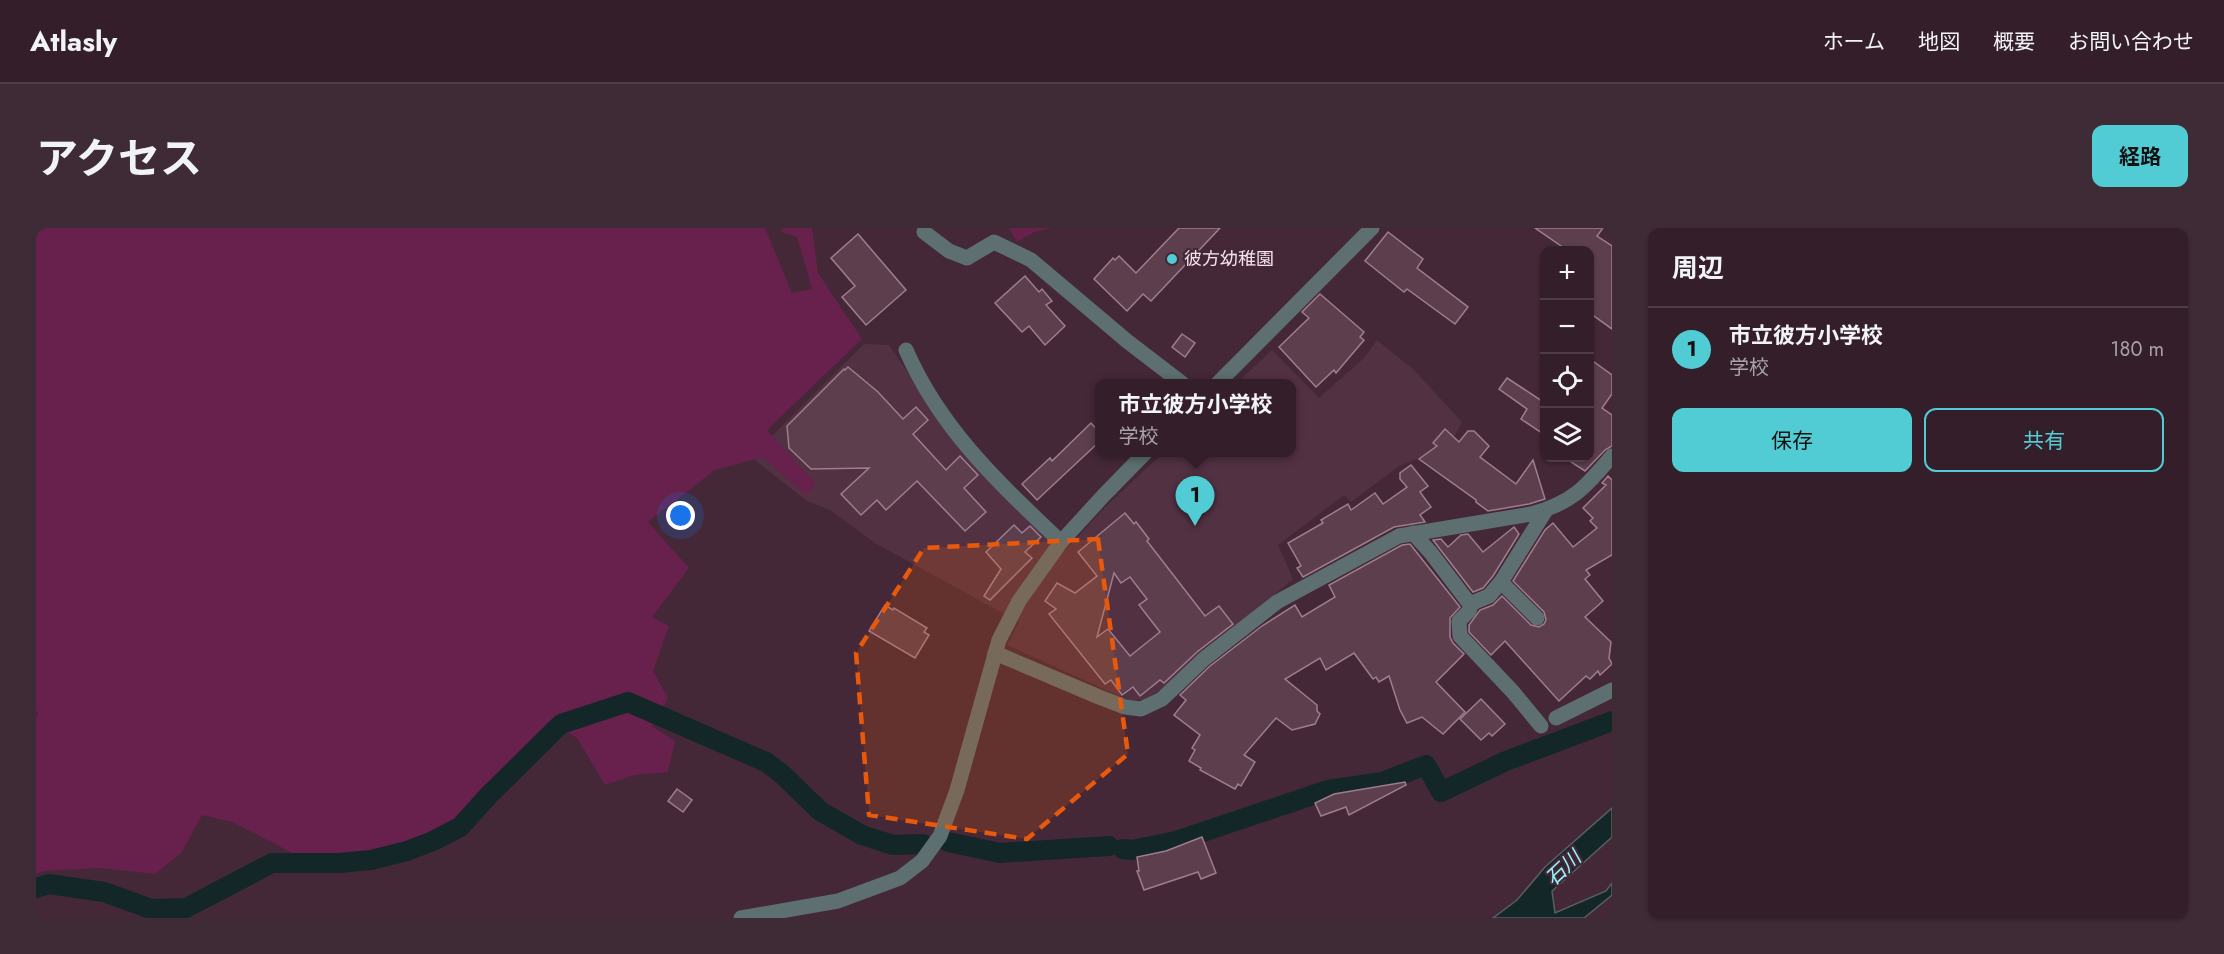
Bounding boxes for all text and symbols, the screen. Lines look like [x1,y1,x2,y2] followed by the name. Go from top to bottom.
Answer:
[30,21,117,62] text: Atlasly
[1823,27,1885,57] text: ホーム
[1918,27,1960,57] text: 地図
[1993,27,2035,57] text: 概要
[2068,27,2194,57] text: お問い合わせ
[2092,125,2188,187] button: 経路
[36,128,202,189] text: アクセス
[1184,246,1274,272] place label: 彼方幼稚園
[1540,246,1594,462] map controls
[1540,246,1594,300] button: +
[1672,249,1724,287] text: 周辺
[1165,252,1179,266] marker: 彼方幼稚園
[1540,300,1594,354] button: −
[1729,319,1883,351] text: 市立彼方小学校
[1686,335,1697,364] text: 1
[2110,335,2164,364] text: 180 m
[1729,353,1769,382] text: 学校
[1540,354,1594,408] button: locate
[1095,379,1296,457] popup
[1118,388,1273,420] text: 市立彼方小学校
[1540,408,1594,462] button: layers
[1672,408,1912,472] button: 保存
[1924,408,2164,472] button: 共有
[1118,422,1158,451] text: 学校
[1176,476,1214,526] pin: 1
[666,501,695,530] your location
[1539,843,1589,893] water label: 石川

